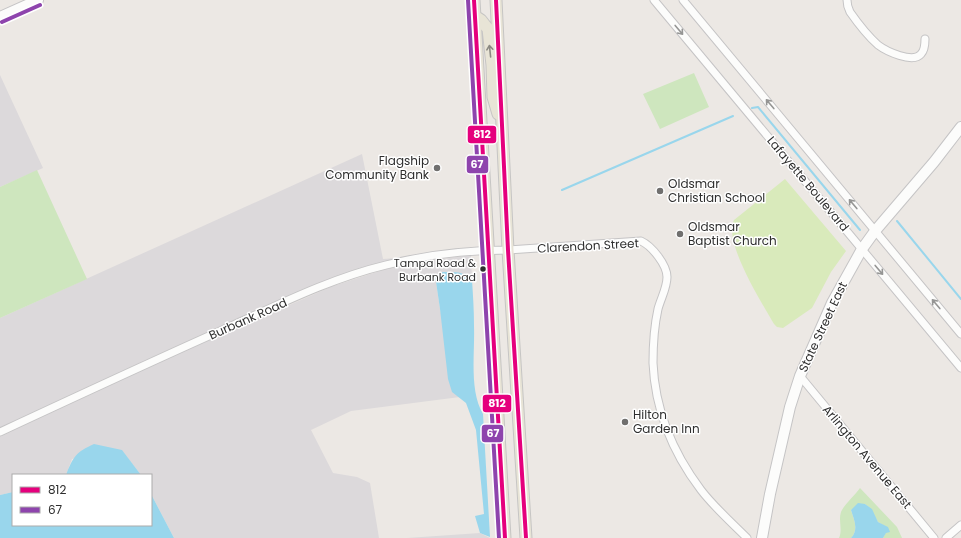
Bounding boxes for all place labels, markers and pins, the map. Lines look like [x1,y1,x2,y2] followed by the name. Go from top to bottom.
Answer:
[325,152,430,183] place label: Flagship Community Bank
[432,163,442,173] marker: Flagship Community Bank
[668,175,765,206] place label: Oldsmar Christian School
[655,186,665,196] marker: Oldsmar Christian School
[688,218,777,249] place label: Oldsmar Baptist Church
[675,229,685,239] marker: Oldsmar Baptist Church
[394,255,477,285] place label: Tampa Road & Burbank Road
[478,264,488,274] marker: Tampa Road & Burbank Road
[633,406,700,437] place label: Hilton Garden Inn
[620,417,630,427] marker: Hilton Garden Inn

